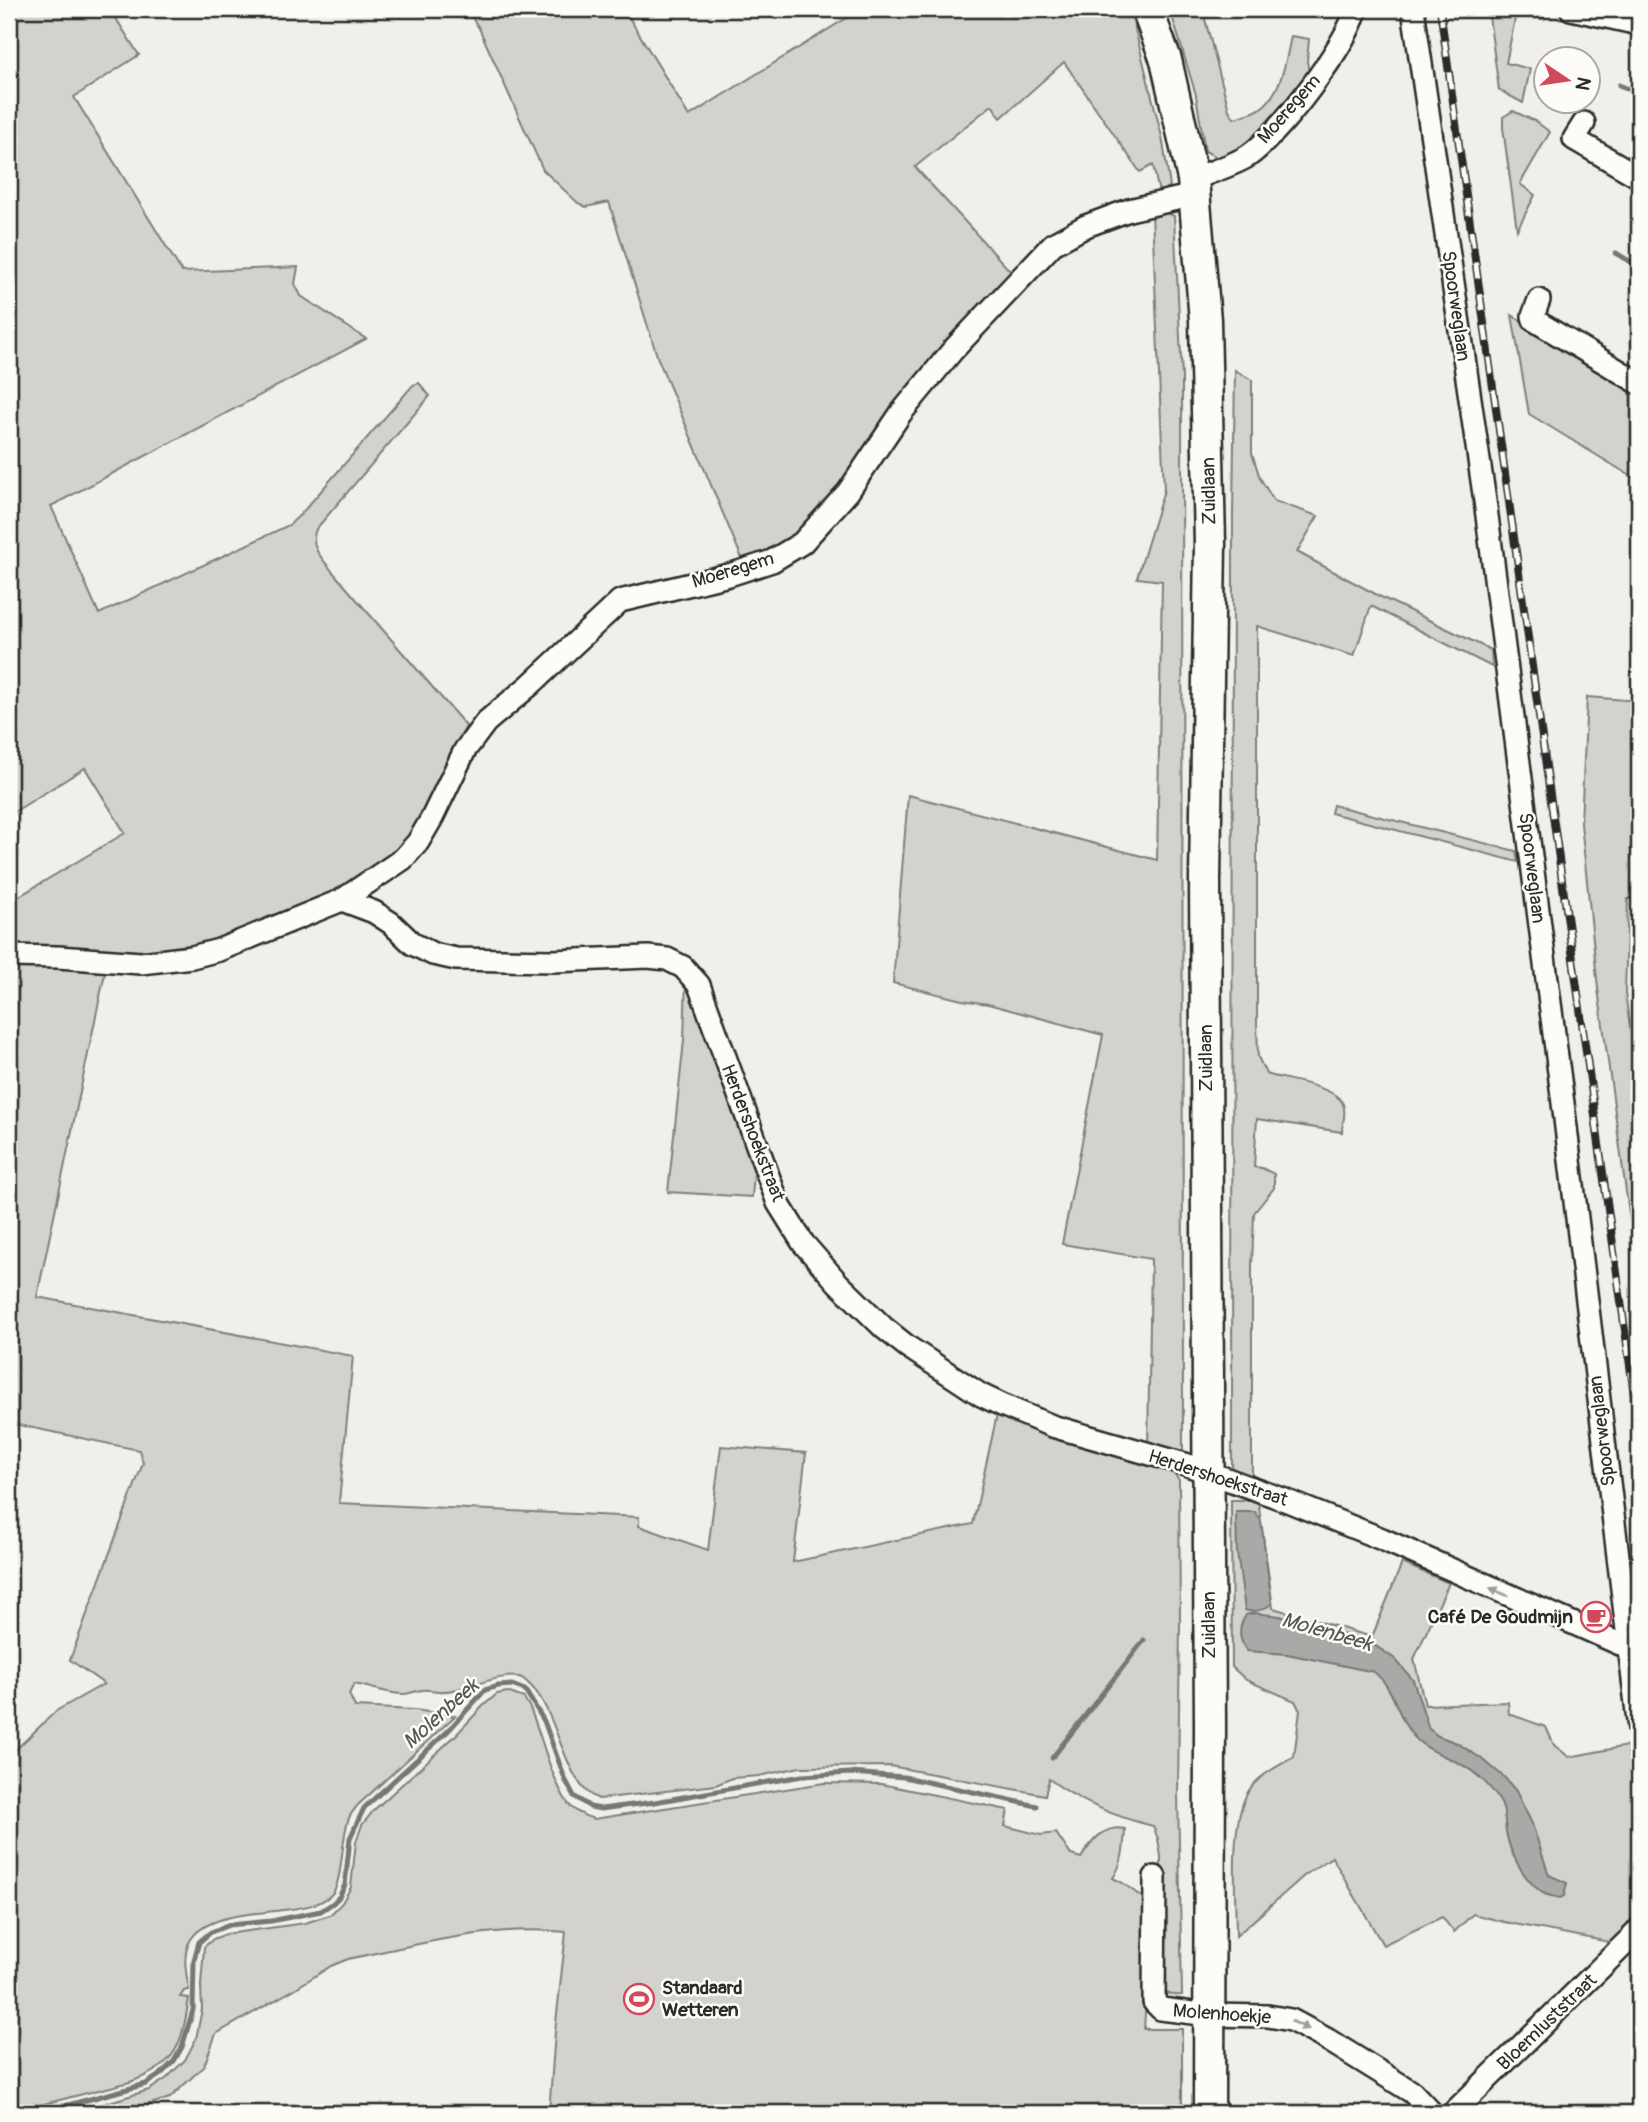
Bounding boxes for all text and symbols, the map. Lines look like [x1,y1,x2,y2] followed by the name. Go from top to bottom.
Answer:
[1532,46,1602,116] north arrow
[1252,69,1326,149] street label: Moeregem
[1569,75,1596,93] text: N
[1436,249,1476,363] street label: Spoorweglaan
[1196,457,1222,525] street label: Zuidlaan
[689,546,777,594] street label: Moeregem
[1513,811,1551,925] street label: Spoorweglaan
[1194,1024,1218,1092] street label: Zuidlaan
[716,1061,790,1205] street label: Herdershoekstraat
[1583,1374,1621,1488] street label: Spoorweglaan
[1145,1444,1291,1512] street label: Herdershoekstraat
[1489,1586,1509,1598] one-way arrow
[1197,1591,1221,1659] street label: Zuidlaan
[1579,1600,1613,1634] cafe icon: Café De Goudmijn
[1428,1605,1573,1629] place label: Café De Goudmijn
[1279,1606,1378,1658] water label: Molenbeek
[397,1671,486,1755] water label: Molenbeek
[1492,1968,1602,2076] street label: Bloemluststraat
[662,1976,742,2022] place label: Standaard Wetteren
[622,1982,656,2016] sports icon: Standaard Wetteren
[1172,1999,1272,2029] street label: Molenhoekje
[1290,2020,1310,2031] one-way arrow

